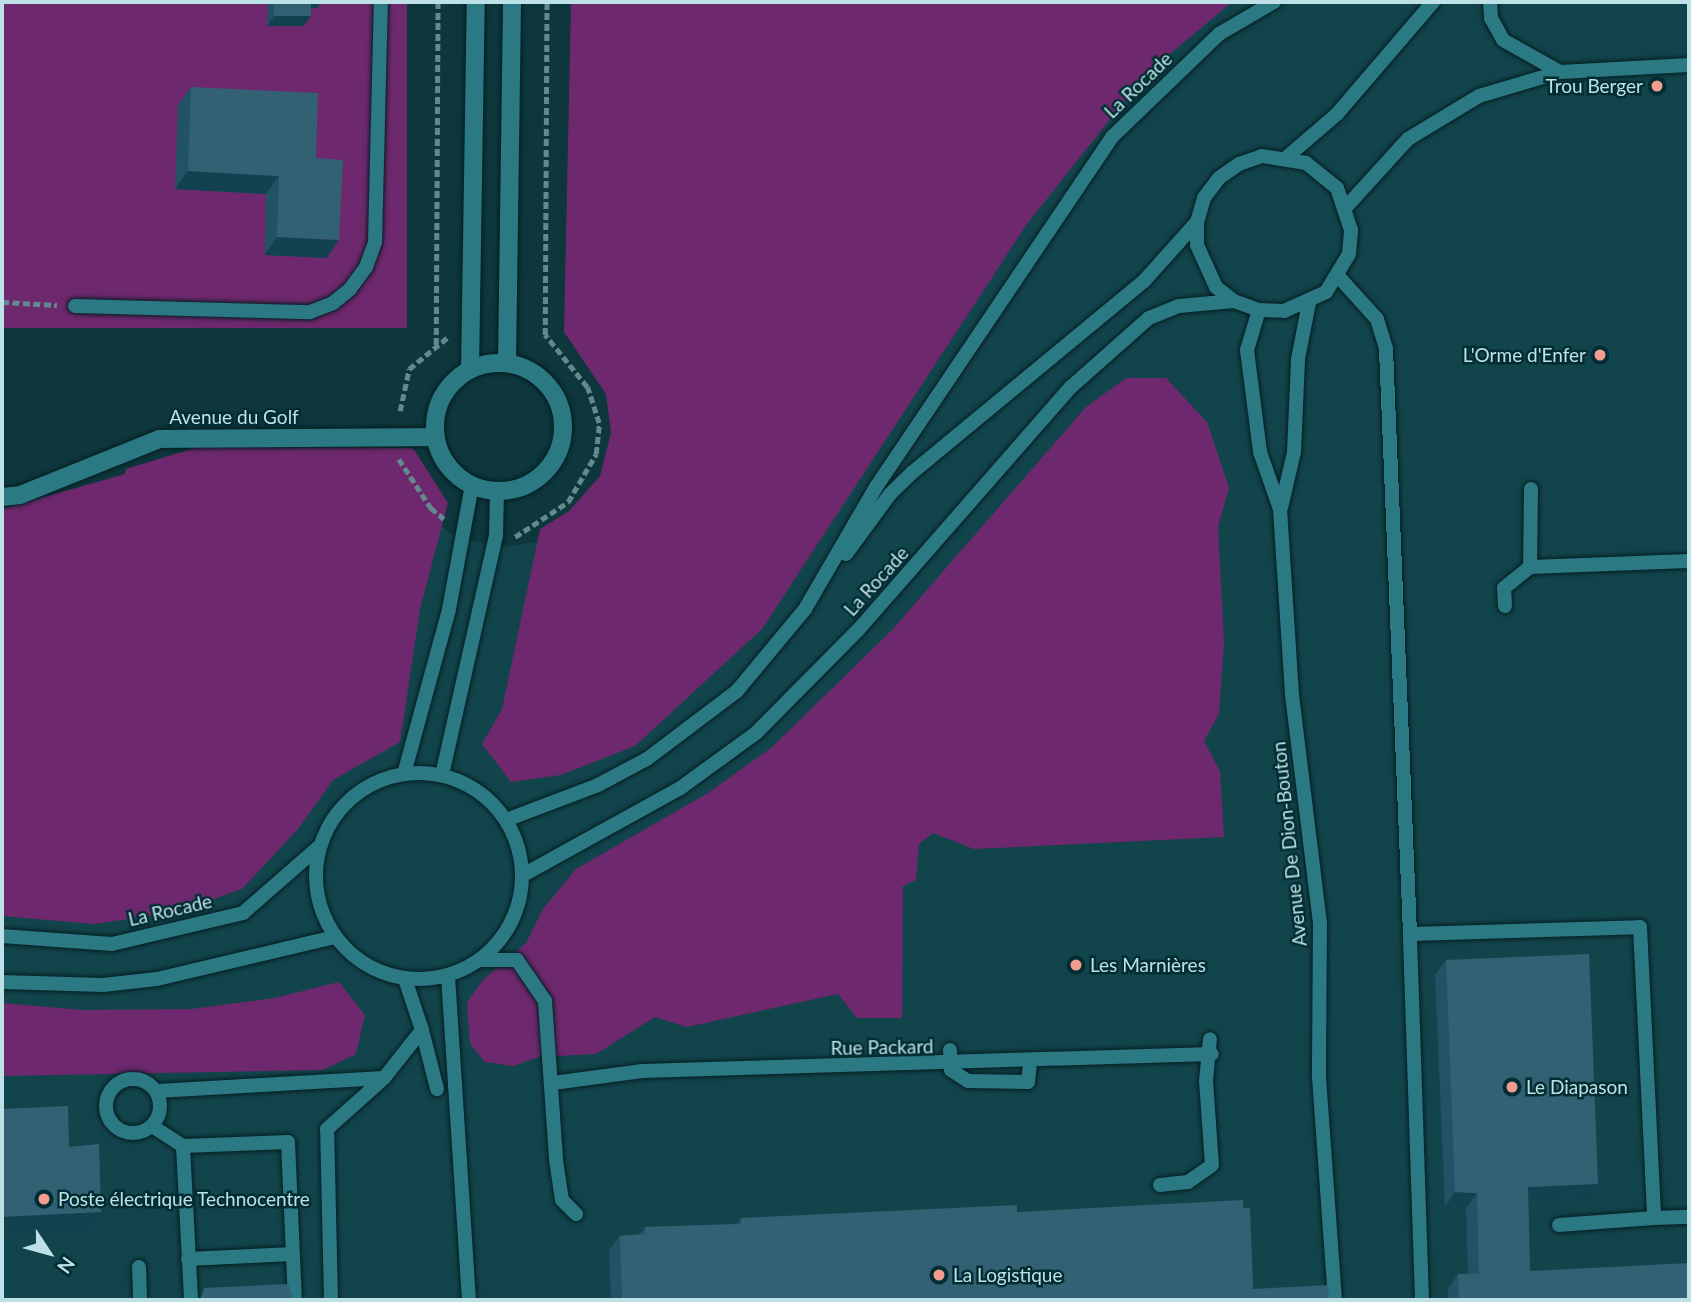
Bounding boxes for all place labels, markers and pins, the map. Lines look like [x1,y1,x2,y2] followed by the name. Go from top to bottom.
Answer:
[1546,75,1643,97] place label: Trou Berger
[1649,78,1665,94] marker: Trou Berger
[1463,344,1586,366] place label: L'Orme d'Enfer
[1592,347,1608,363] marker: L'Orme d'Enfer
[1090,954,1206,976] place label: Les Marnières
[1068,957,1084,973] marker: Les Marnières
[1526,1076,1628,1098] place label: Le Diapason
[1504,1079,1520,1095] marker: Le Diapason
[58,1188,310,1210] place label: Poste électrique Technocentre
[36,1191,52,1207] marker: Poste électrique Technocentre
[953,1264,1062,1286] place label: La Logistique
[931,1267,947,1283] marker: La Logistique

